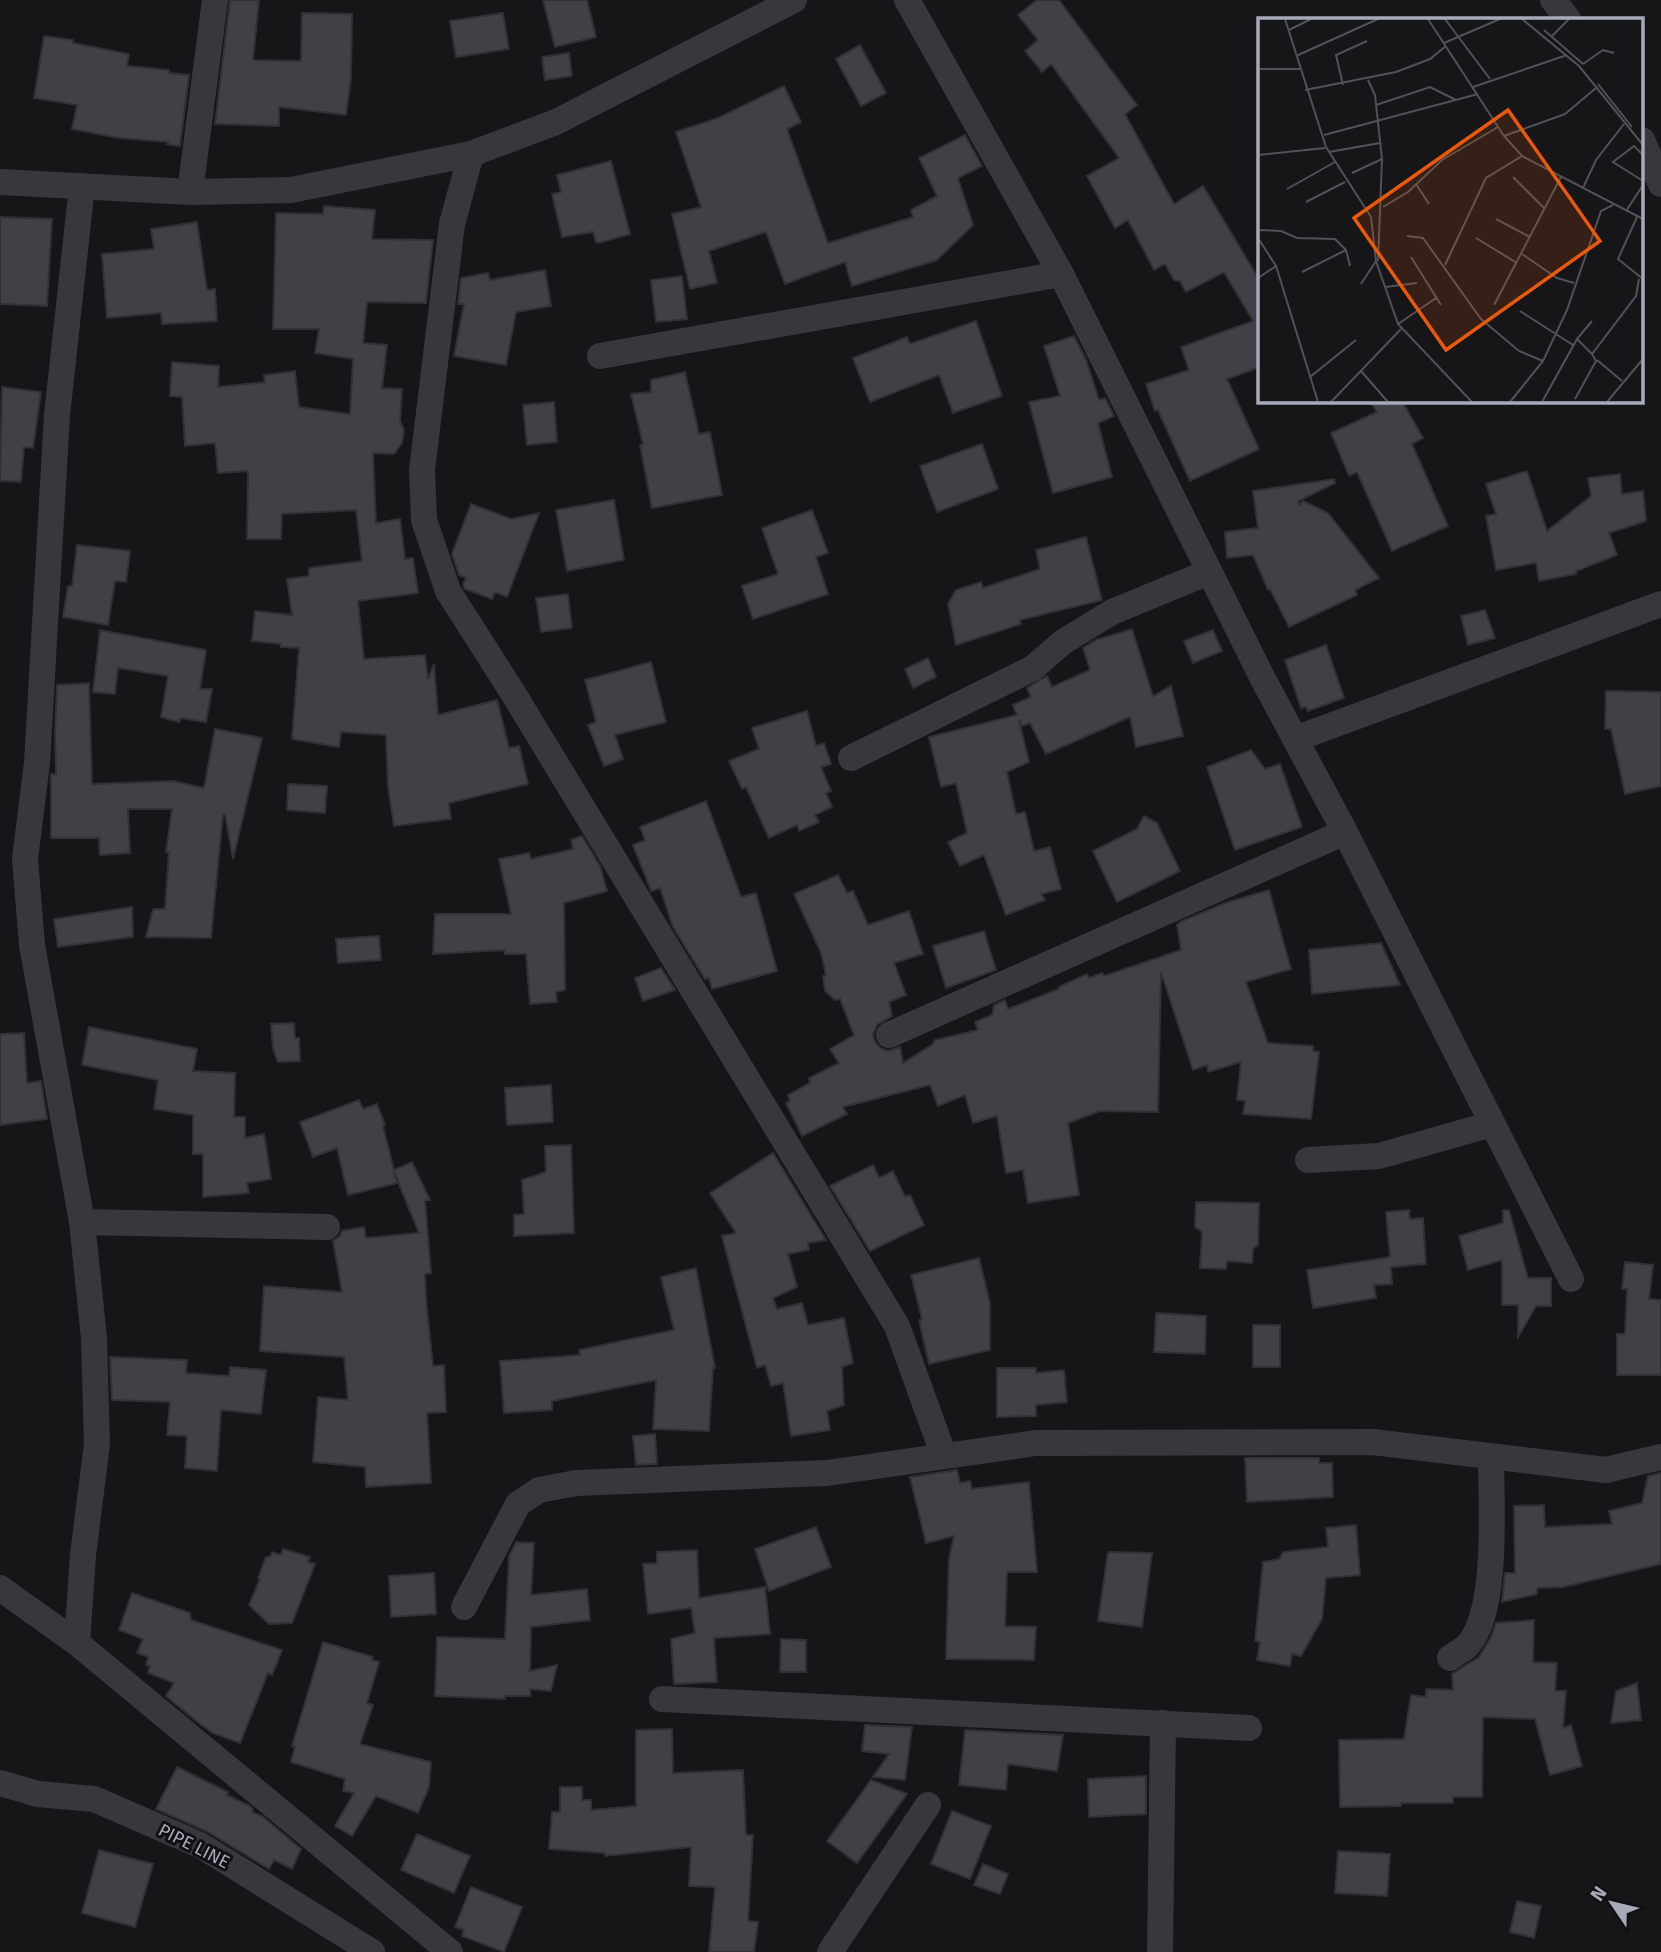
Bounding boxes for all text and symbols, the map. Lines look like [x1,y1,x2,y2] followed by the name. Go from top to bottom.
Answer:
[1258,18,1644,402] inset map
[155,1819,233,1873] street label: PIPE LINE
[1577,1868,1647,1938] north arrow
[1585,1882,1612,1905] text: N

